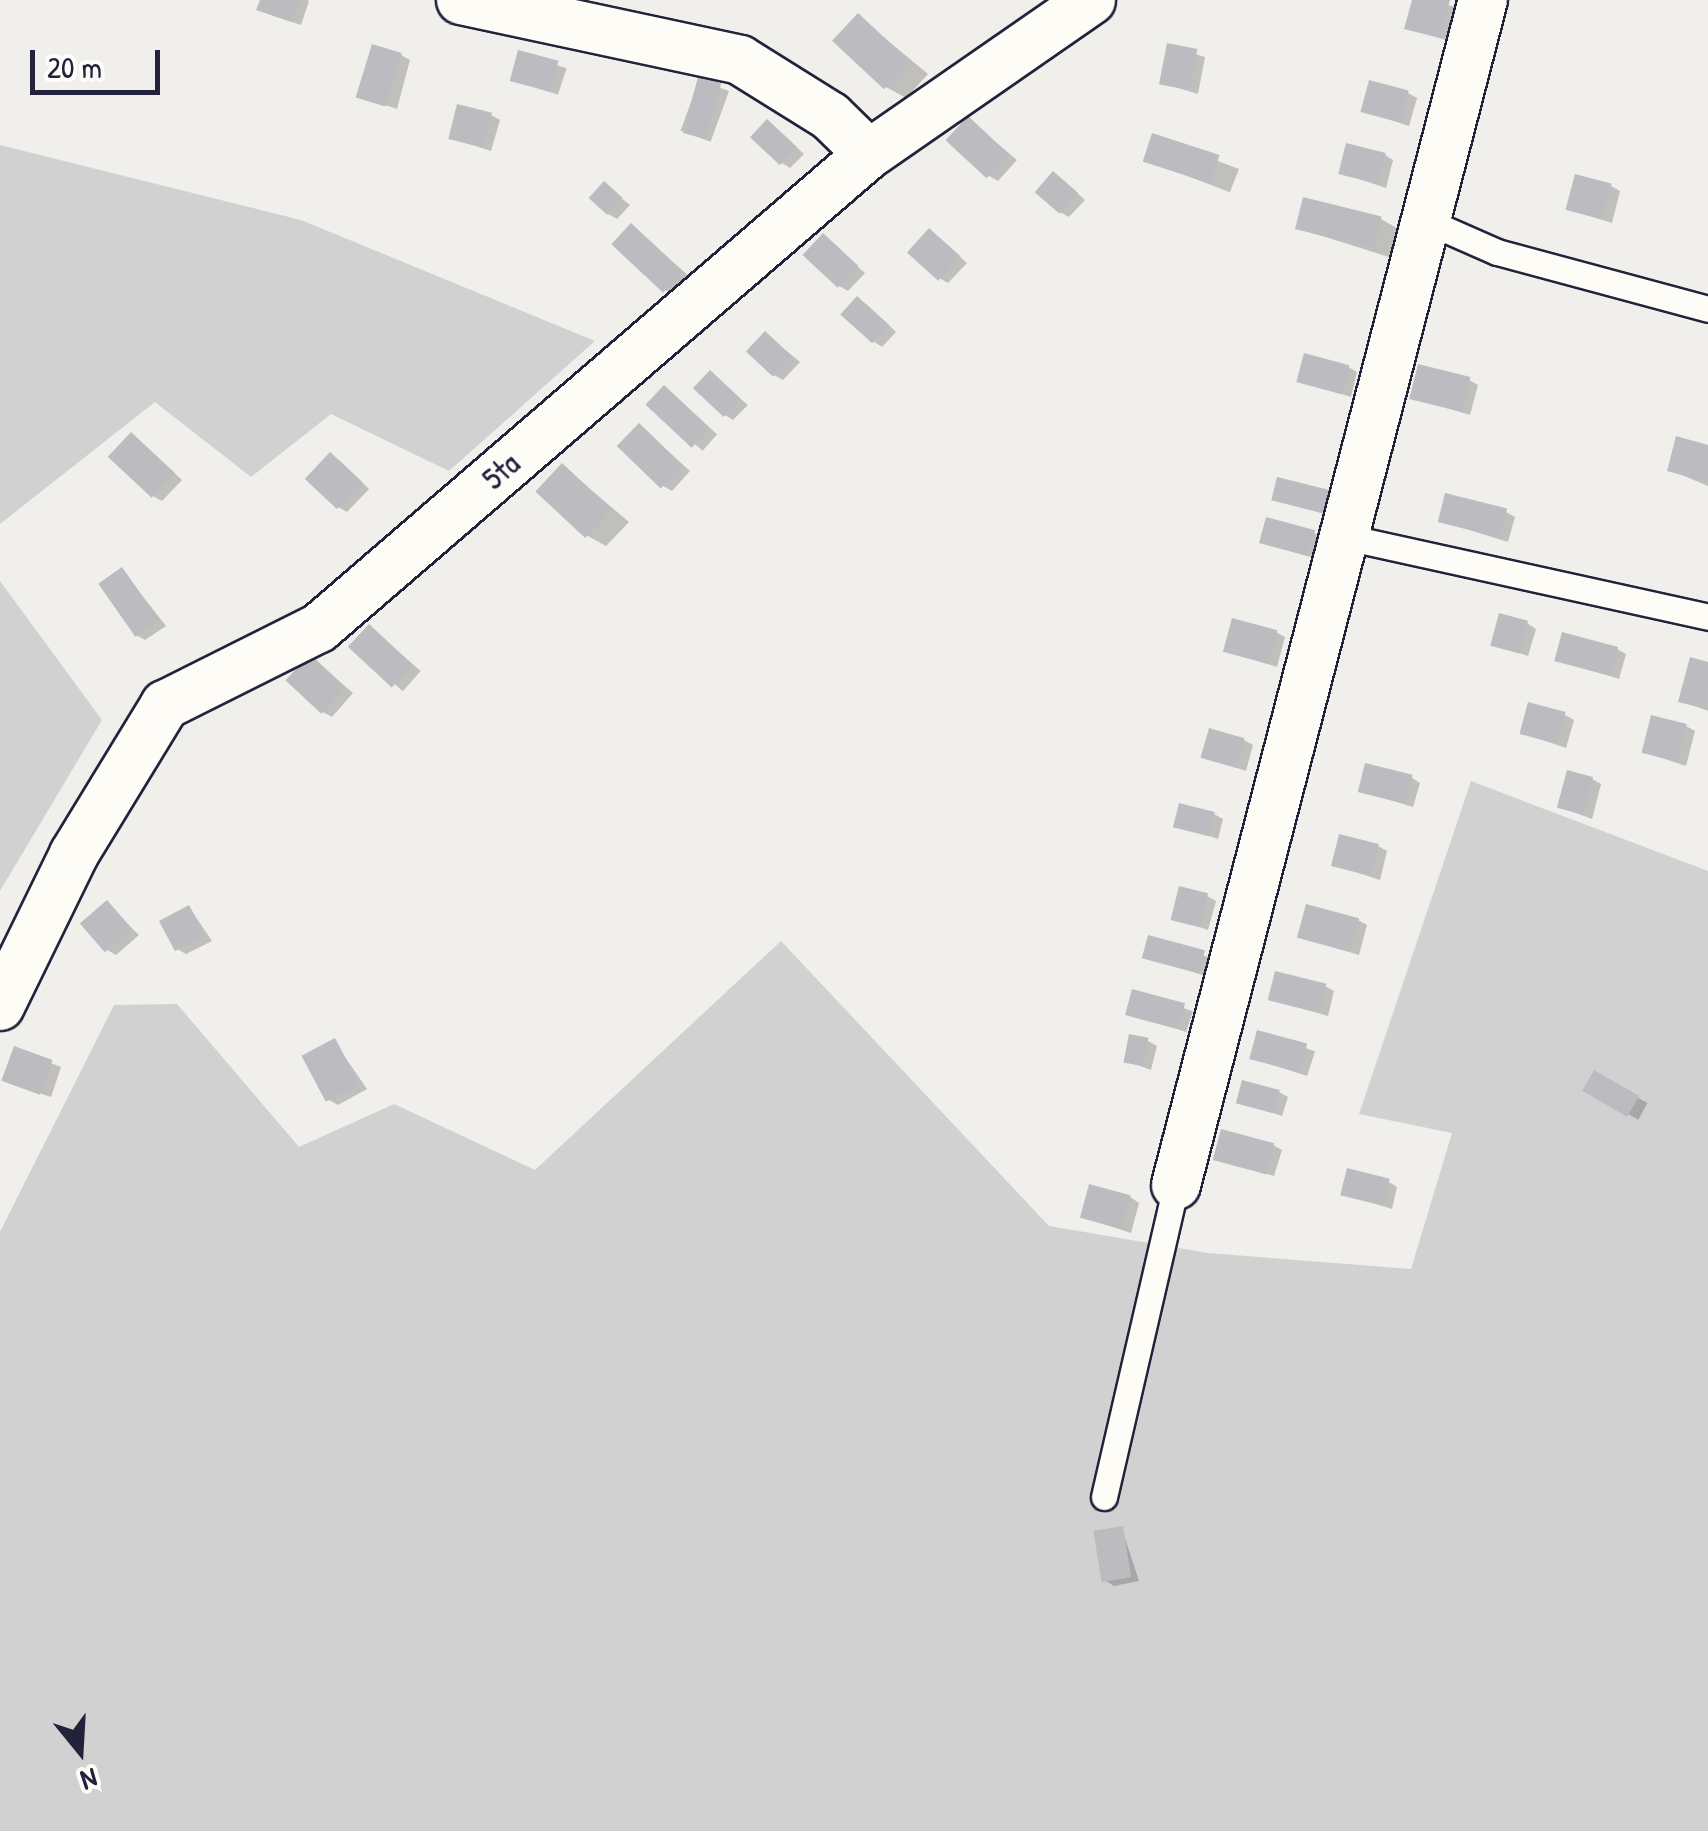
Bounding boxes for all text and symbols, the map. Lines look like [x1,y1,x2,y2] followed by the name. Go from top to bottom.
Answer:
[35,30,165,92] scale bar
[47,47,102,87] text: 20 m
[474,444,528,498] street label: 5ta
[30,1701,130,1801] north arrow
[76,1759,102,1800] text: N

